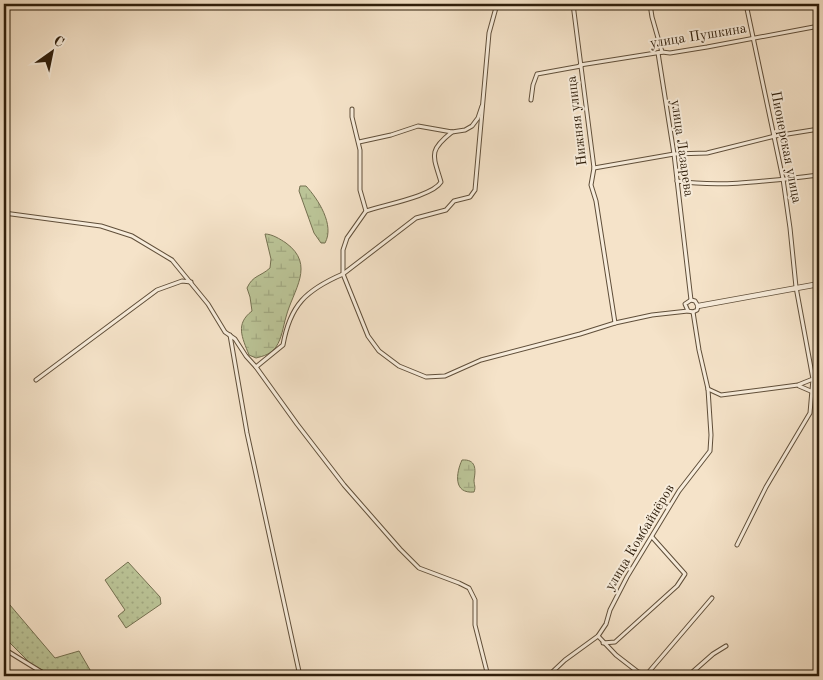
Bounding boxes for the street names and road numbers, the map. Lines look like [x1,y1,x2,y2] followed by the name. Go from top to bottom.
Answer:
[649,21,748,51] street label: улица Пушкина
[565,75,589,167] street label: Нижняя улица
[768,90,804,205] street label: Пионерская улица
[668,99,696,198] street label: улица Лазарева
[603,482,677,593] street label: улица Комбайнёров

